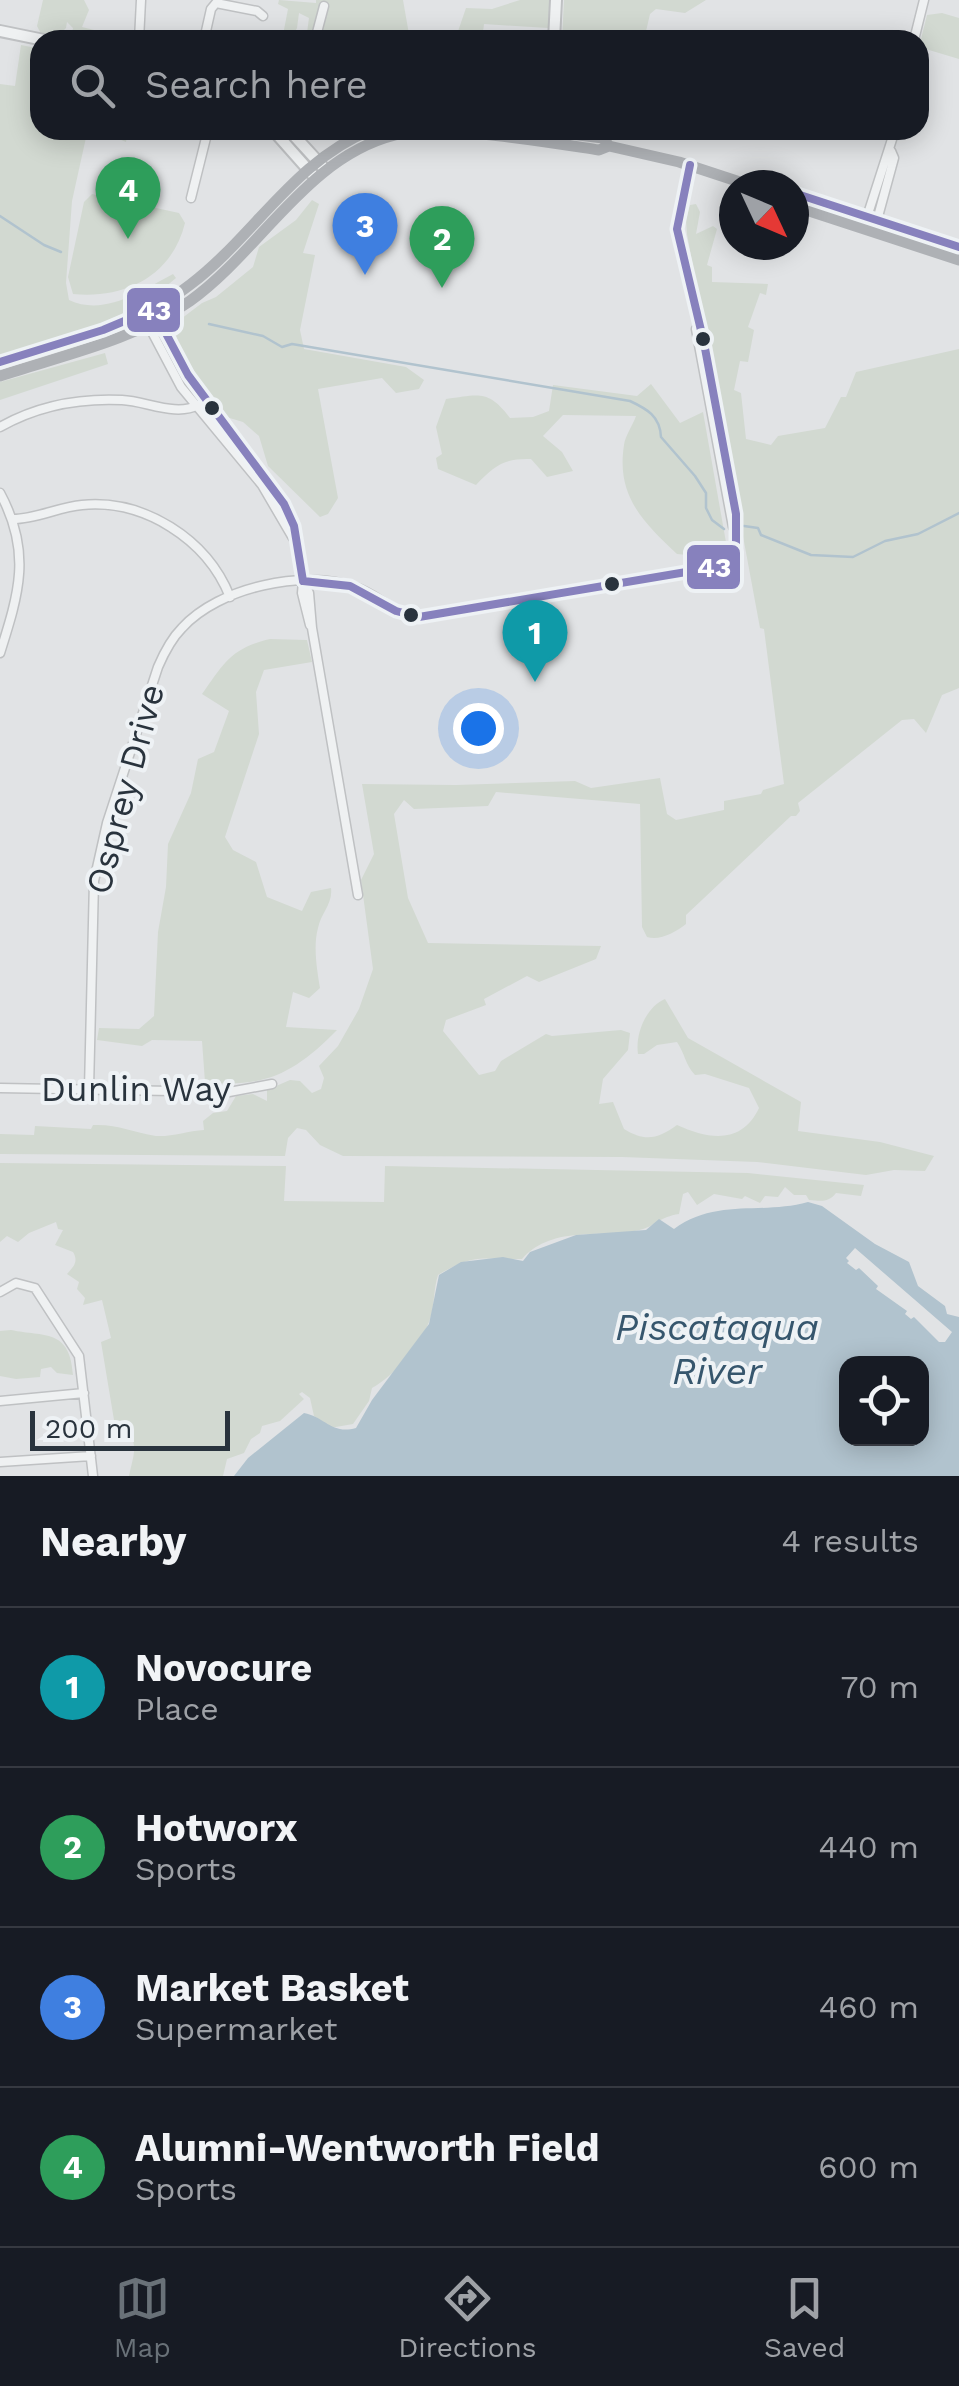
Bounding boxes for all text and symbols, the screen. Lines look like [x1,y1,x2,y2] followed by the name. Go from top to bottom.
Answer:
[30,30,929,140] search box
[65,58,120,113] icon: search
[145,63,368,107] text: Search here
[96,156,160,239] pin: 4
[719,170,809,260] north arrow
[332,192,398,275] pin: 3
[410,206,474,288] pin: 2
[125,286,182,334] line badge: 43
[137,294,171,327] text: 43
[693,329,713,349] unlabelled marker
[202,398,222,418] unlabelled marker
[685,543,742,591] line badge: 43
[697,551,731,584] text: 43
[602,574,622,594] unlabelled marker
[502,600,568,682] pin: 1
[401,605,421,625] unlabelled marker
[77,679,173,899] street label: Osprey Drive
[453,703,504,754] your location
[41,1068,231,1110] street label: Dunlin Way
[615,1305,819,1393] water label: Piscataqua River
[839,1356,929,1446] map controls
[839,1356,929,1446] button: locate
[30,1406,230,1450] scale bar
[45,1412,132,1445] text: 200 m
[40,1517,187,1566] text: Nearby
[781,1522,919,1560] text: 4 results
[135,1646,312,1690] text: Novocure
[66,1668,79,1706] text: 1
[840,1668,919,1706] text: 70 m
[135,1690,219,1728] text: Place
[135,1806,298,1850] text: Hotworx
[63,1828,82,1866] text: 2
[819,1828,919,1866] text: 440 m
[135,1850,237,1888] text: Sports
[135,1966,409,2010] text: Market Basket
[63,1988,82,2026] text: 3
[819,1988,919,2026] text: 460 m
[135,2010,337,2048] text: Supermarket
[135,2126,600,2170] text: Alumni-Wentworth Field
[62,2148,83,2186] text: 4
[818,2148,919,2186] text: 600 m
[135,2170,237,2208] text: Sports
[114,2271,171,2364] tab: Map
[398,2271,537,2364] tab: Directions
[764,2271,845,2364] tab: Saved

